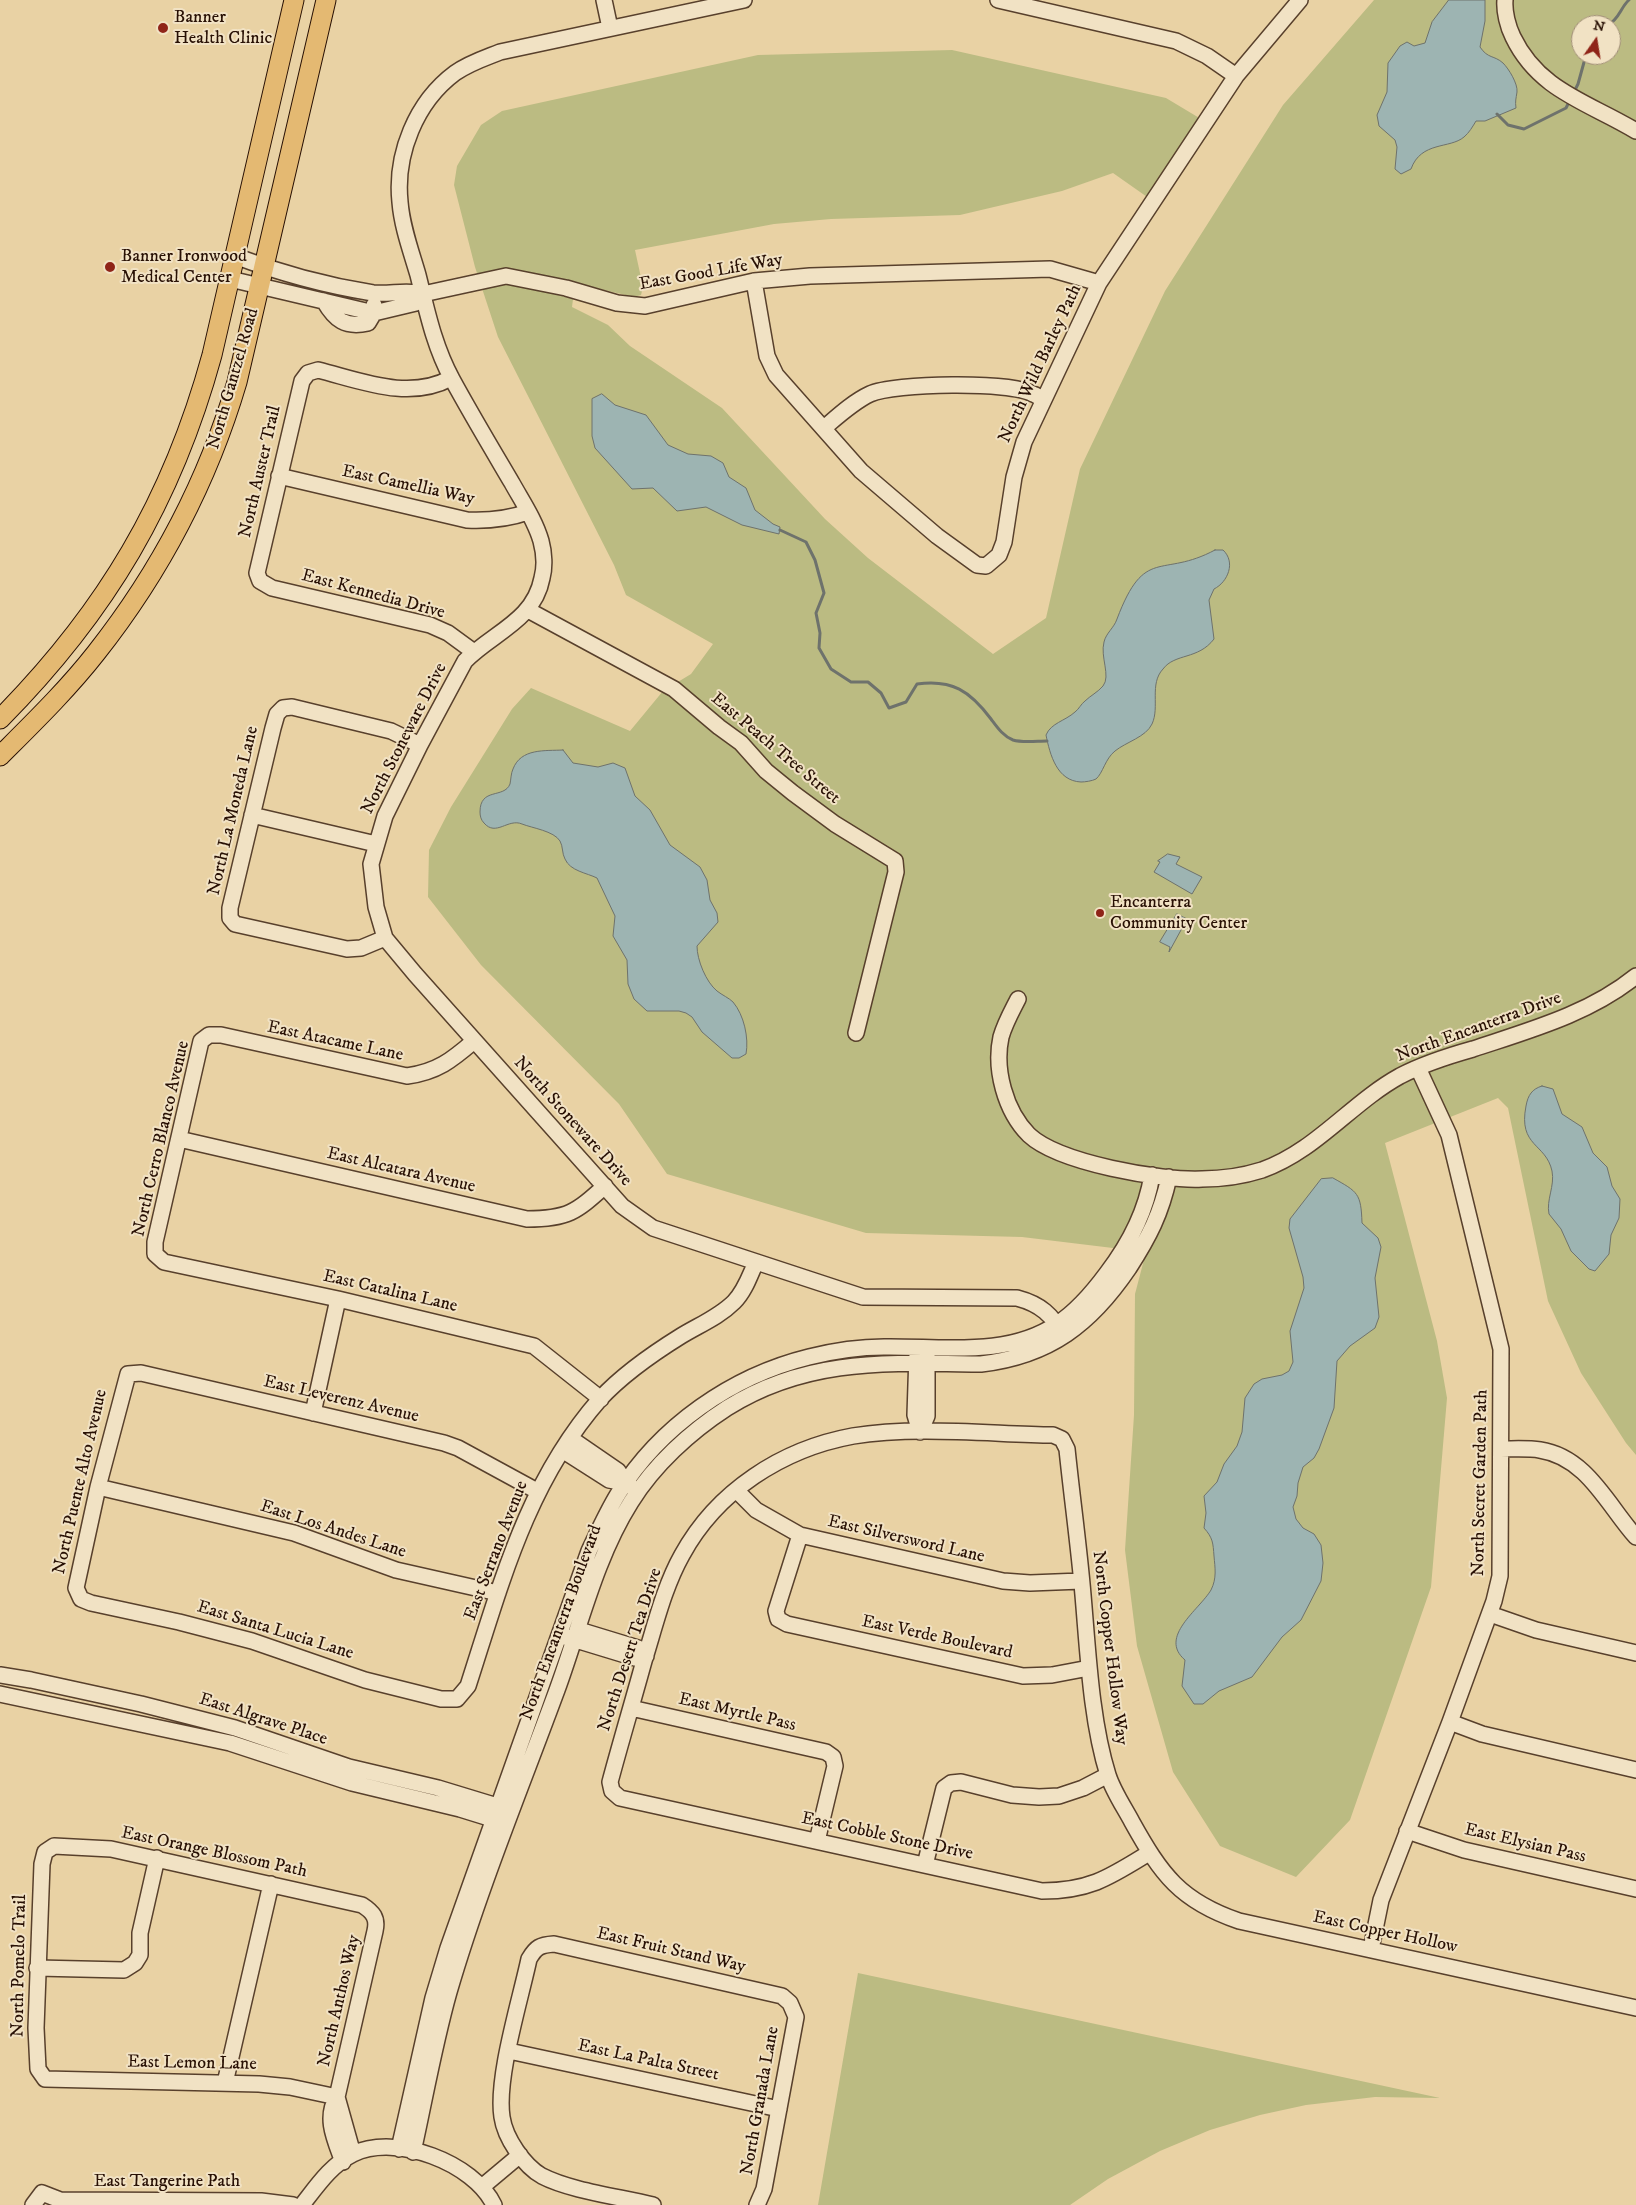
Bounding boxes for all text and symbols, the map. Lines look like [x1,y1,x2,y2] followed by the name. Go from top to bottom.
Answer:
[174,7,272,50] place label: Banner Health Clinic
[1571,15,1621,65] north arrow
[1592,16,1607,36] text: N
[156,21,170,35] marker: Banner Health Clinic
[121,246,247,288] place label: Banner Ironwood Medical Center
[638,250,784,296] street label: East Good Life Way
[103,260,117,274] marker: Banner Ironwood Medical Center
[995,281,1087,447] street label: North Wild Barley Path
[204,306,264,452] street label: North Gantzel Road
[235,404,287,540] street label: North Auster Trail
[340,461,476,511] street label: East Camellia Way
[299,566,447,624] street label: East Kennedia Drive
[358,660,452,818] street label: North Stoneware Drive
[706,689,844,809] street label: East Peach Tree Street
[204,724,264,898] street label: North La Moneda Lane
[1110,892,1247,934] place label: Encanterra Community Center
[1094,907,1106,919] marker: Encanterra Community Center
[1394,988,1564,1068] street label: North Encanterra Drive
[265,1017,405,1067] street label: East Atacame Lane
[129,1039,195,1239] street label: North Cerro Blanco Avenue
[508,1053,636,1191] street label: North Stoneware Drive
[325,1143,477,1199] street label: East Alcatara Avenue
[321,1266,459,1318] street label: East Catalina Lane
[261,1372,421,1428] street label: East Leverenz Avenue
[49,1388,113,1576] street label: North Puente Alto Avenue
[1469,1389,1493,1577] street label: North Secret Garden Path
[460,1478,534,1624] street label: East Serrano Avenue
[257,1496,409,1564] street label: East Los Andes Lane
[825,1511,987,1569] street label: East Silversword Lane
[517,1522,607,1724] street label: North Encanterra Boulevard
[1086,1550,1132,1746] street label: North Copper Hollow Way
[594,1566,668,1734] street label: North Desert Tea Drive
[194,1597,356,1665] street label: East Santa Lucia Lane
[860,1611,1014,1665] street label: East Verde Boulevard
[196,1689,330,1751] street label: East Algrave Place
[676,1689,798,1737] street label: East Myrtle Pass
[799,1808,975,1866] street label: East Cobble Stone Drive
[1462,1820,1588,1868] street label: East Elysian Pass
[119,1823,309,1883] street label: East Orange Blossom Path
[8,1894,32,2038] street label: North Pomelo Trail
[1311,1907,1459,1959] street label: East Copper Hollow
[594,1923,748,1979] street label: East Fruit Stand Way
[314,1933,366,2069] street label: North Anthos Way
[737,2025,785,2177] street label: North Granada Lane
[575,2035,721,2087] street label: East La Palta Street
[127,2052,257,2076] street label: East Lemon Lane
[94,2171,240,2193] street label: East Tangerine Path

